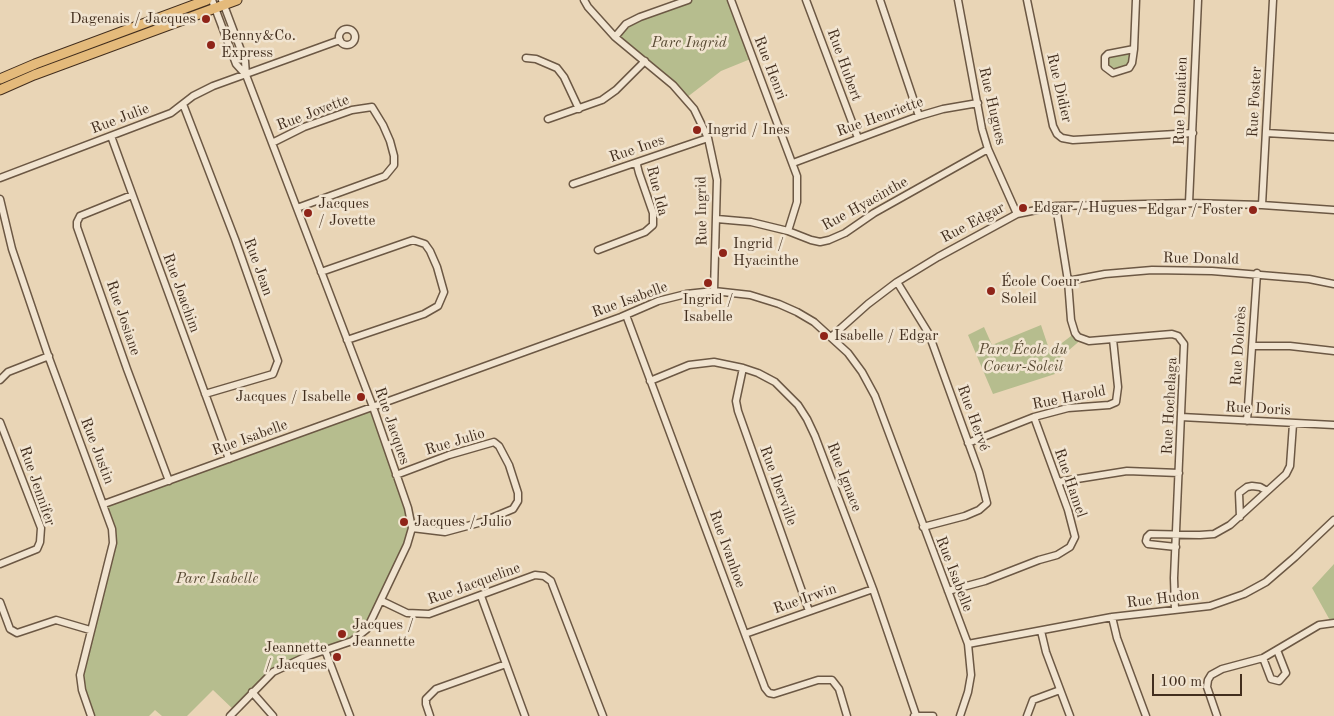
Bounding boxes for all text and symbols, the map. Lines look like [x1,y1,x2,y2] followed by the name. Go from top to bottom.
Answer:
[70,10,196,28] place label: Dagenais / Jacques
[200,13,212,25] marker: Dagenais / Jacques
[823,26,865,104] street label: Rue Hubert
[221,27,296,62] place label: Benny&Co. Express
[651,34,727,52] park label: Parc Ingrid
[750,34,790,102] street label: Rue Henri
[205,39,217,51] marker: Benny&Co. Express
[1042,52,1076,124] street label: Rue Didier
[1170,56,1192,146] street label: Rue Donatien
[974,65,1010,147] street label: Rue Hugues
[1244,66,1266,138] street label: Rue Foster
[274,91,352,135] street label: Rue Jovette
[834,93,926,141] street label: Rue Henriette
[88,100,152,138] street label: Rue Julie
[707,121,790,139] place label: Ingrid / Ines
[691,124,703,136] marker: Ingrid / Ines
[607,131,667,167] street label: Rue Ines
[642,164,672,218] street label: Rue Ida
[819,173,911,235] street label: Rue Hyacinthe
[692,176,712,246] street label: Rue Ingrid
[318,195,375,230] place label: Jacques / Jovette
[938,199,1008,247] street label: Rue Edgar
[1033,199,1137,217] place label: Edgar / Hugues
[1147,201,1243,219] place label: Edgar / Foster
[1017,202,1029,214] marker: Edgar / Hugues
[1247,204,1259,216] marker: Edgar / Foster
[302,207,314,219] marker: Jacques / Jovette
[733,235,799,270] place label: Ingrid / Hyacinthe
[239,236,277,298] street label: Rue Jean
[717,247,729,259] marker: Ingrid / Hyacinthe
[1163,249,1239,269] street label: Rue Donald
[158,251,204,335] street label: Rue Joachim
[1001,273,1079,308] place label: École Coeur Soleil
[702,277,714,289] marker: Ingrid / Isabelle
[102,278,144,358] street label: Rue Josiane
[590,278,670,322] street label: Rue Isabelle
[985,285,997,297] marker: École Coeur Soleil
[682,291,734,326] place label: Ingrid / Isabelle
[1227,305,1251,387] street label: Rue Dolorès
[834,327,938,345] place label: Isabelle / Edgar
[818,330,830,342] marker: Isabelle / Edgar
[978,341,1068,376] park label: Parc École du Coeur-Soleil
[1158,357,1182,455] street label: Rue Hochelaga
[1031,382,1107,414] street label: Rue Harold
[953,383,993,453] street label: Rue Hervé
[370,385,414,467] street label: Rue Jacques
[235,388,351,406] place label: Jacques / Isabelle
[355,391,367,403] marker: Jacques / Isabelle
[1225,398,1291,420] street label: Rue Doris
[76,415,118,487] street label: Rue Justin
[210,416,290,460] street label: Rue Isabelle
[423,424,487,460] street label: Rue Julio
[823,440,865,514] street label: Rue Ignace
[15,444,59,528] street label: Rue Jennifer
[755,444,801,528] street label: Rue Iberville
[1050,446,1090,520] street label: Rue Hamel
[705,508,749,590] street label: Rue Ivanhoe
[414,513,512,531] place label: Jacques / Julio
[398,516,410,528] marker: Jacques / Julio
[931,534,977,614] street label: Rue Isabelle
[425,559,523,609] street label: Rue Jacqueline
[176,570,258,588] park label: Parc Isabelle
[771,580,839,618] street label: Rue Irwin
[1126,586,1200,612] street label: Rue Hudon
[352,616,415,651] place label: Jacques / Jeannette
[336,628,348,640] marker: Jacques / Jeannette
[264,639,327,674] place label: Jeannette / Jacques
[331,651,343,663] marker: Jeannette / Jacques
[1154,664,1244,696] scale bar
[1160,675,1202,690] text: 100 m

